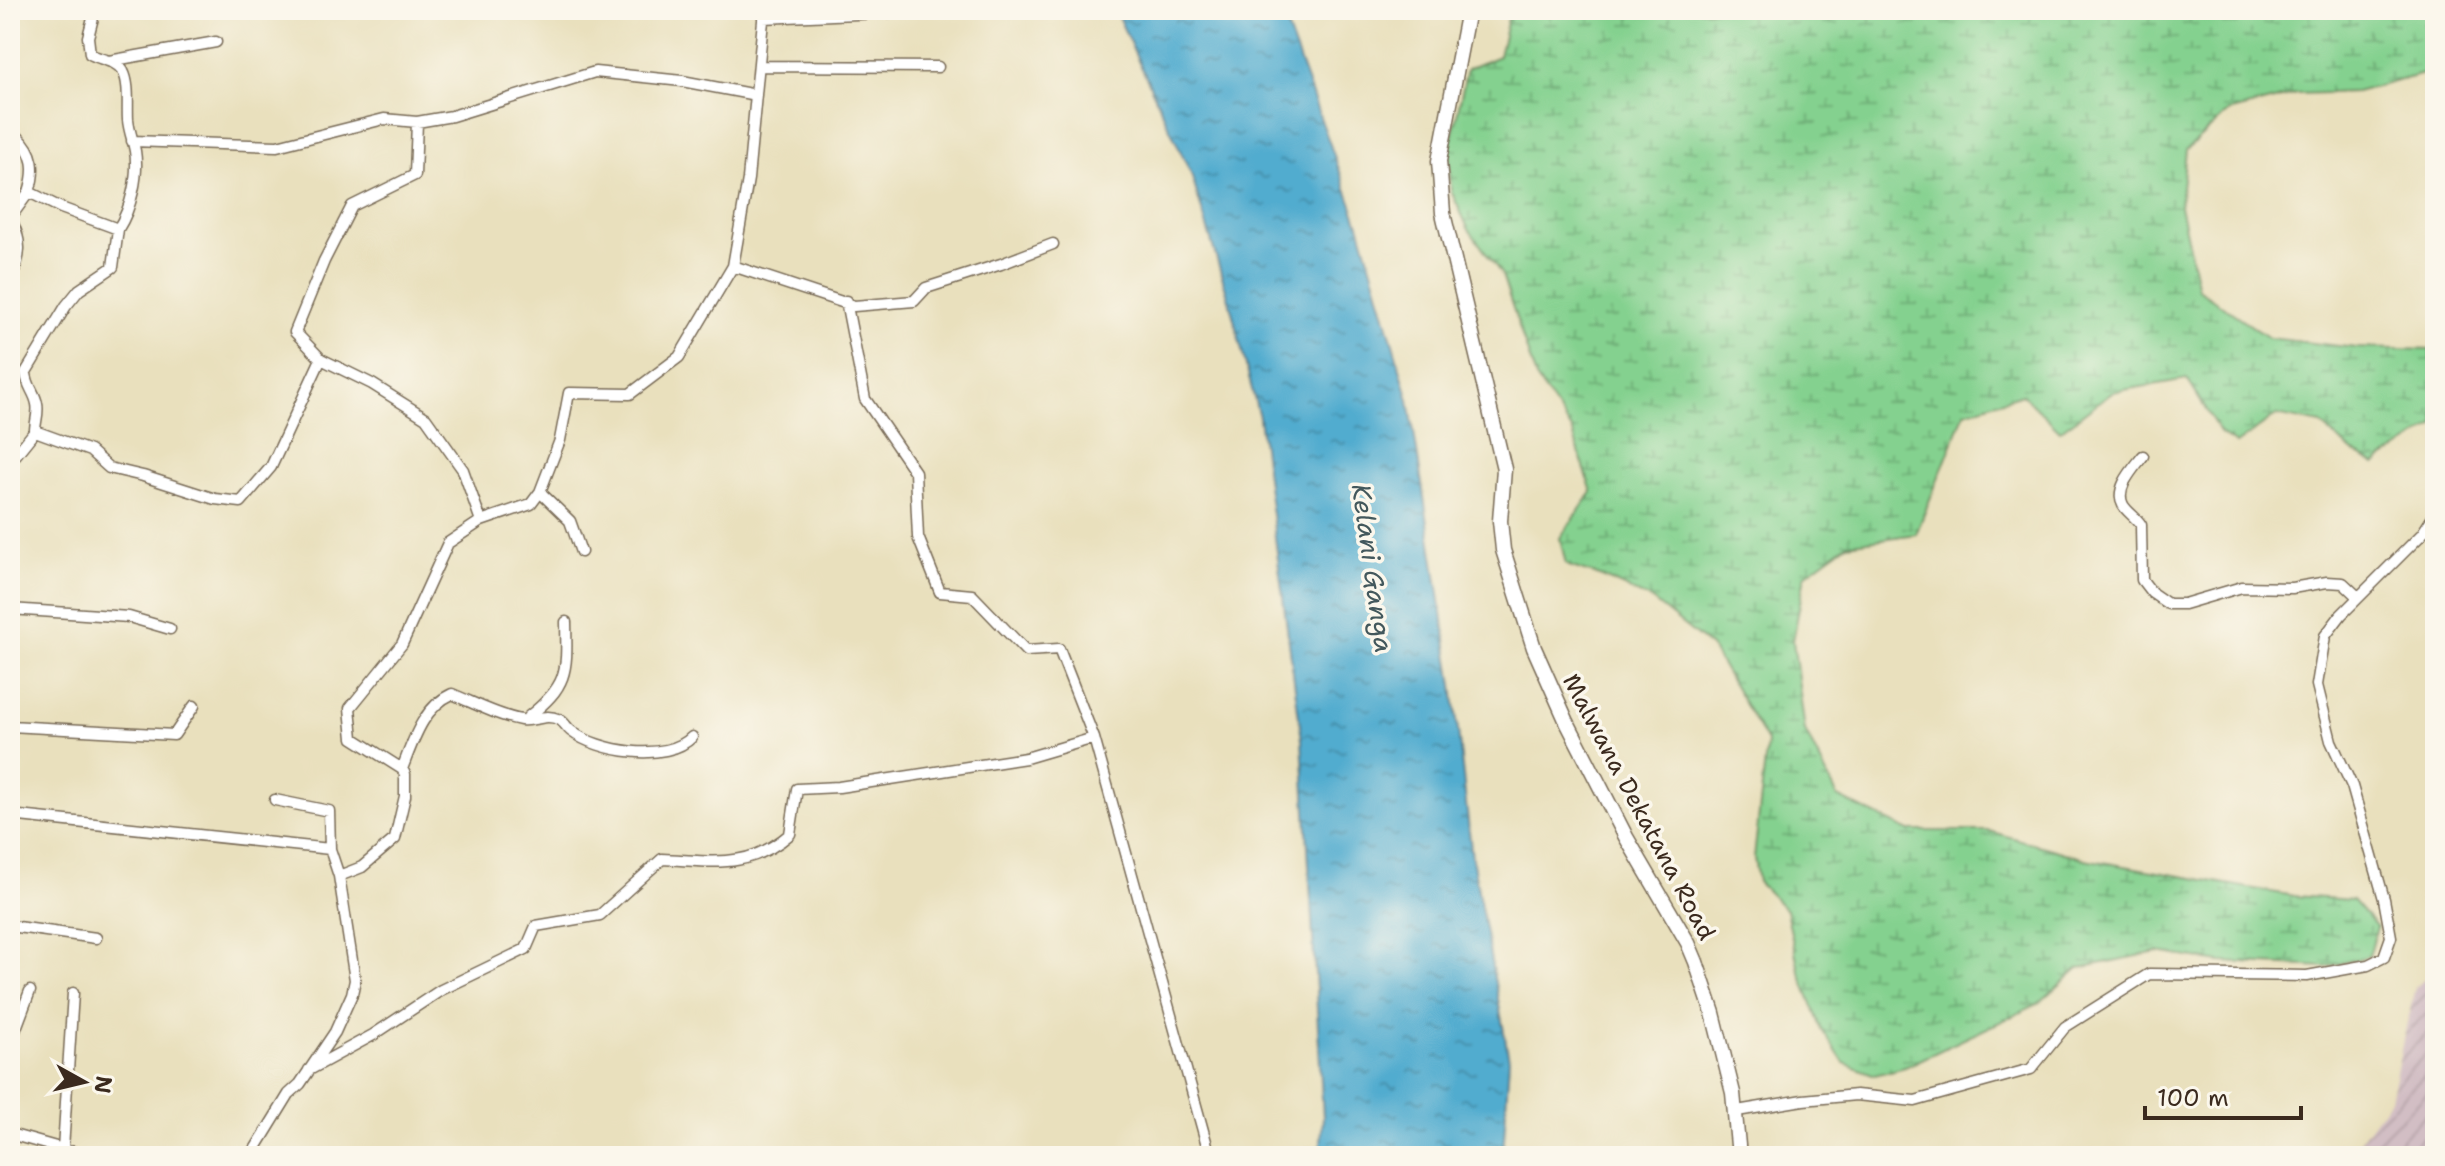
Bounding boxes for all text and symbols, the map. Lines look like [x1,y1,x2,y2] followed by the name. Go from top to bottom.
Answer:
[1344,481,1402,655] water label: Kelani Ganga
[1555,668,1723,946] street label: Malwana Dekatana Road
[44,1042,124,1122] north arrow
[2145,1070,2301,1120] scale bar
[88,1074,119,1095] text: N
[2157,1082,2229,1114] text: 100 m

